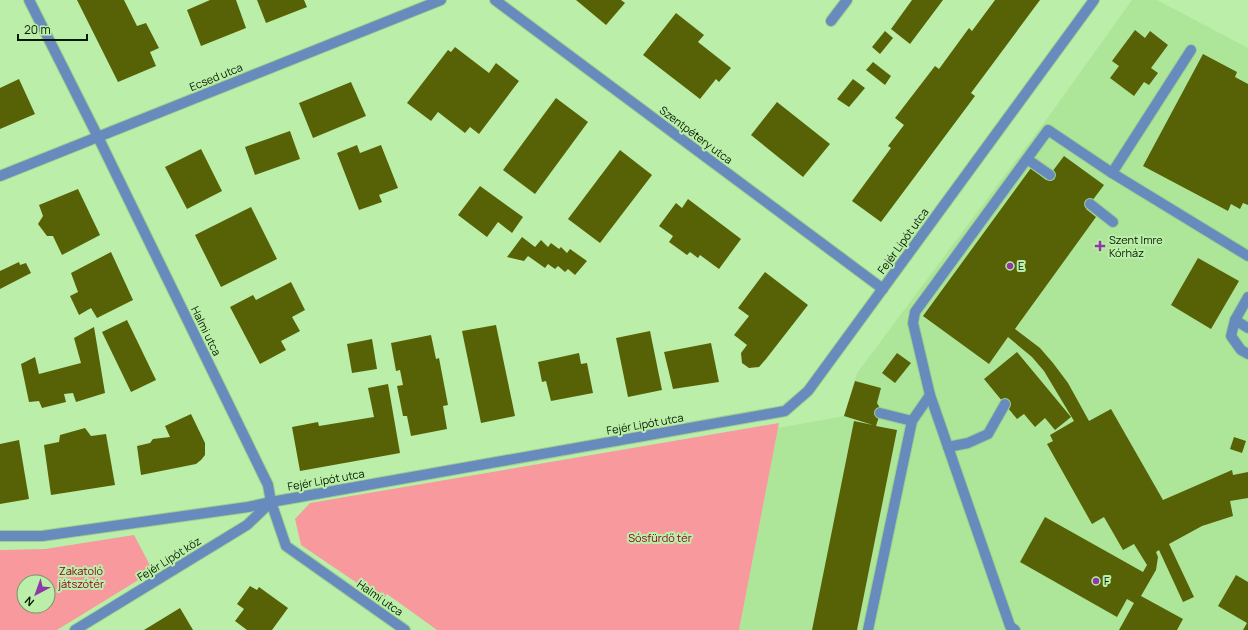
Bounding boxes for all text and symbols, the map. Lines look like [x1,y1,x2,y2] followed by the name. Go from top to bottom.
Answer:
[18,16,87,42] scale bar
[24,21,51,38] text: 20 m
[187,59,245,94] street label: Ecsed utca
[657,102,736,167] street label: Szentpétery utca
[874,205,932,277] street label: Fejér Lipót utca
[1109,232,1163,260] place label: Szent Imre Kórház
[1094,240,1106,252] marker: Szent Imre Kórház
[1018,258,1024,273] place label: E
[1005,261,1015,271] marker: E
[188,304,225,358] street label: Halmi utca
[605,409,685,438] street label: Fejér Lipót utca
[286,465,366,494] street label: Fejér Lipót utca
[628,530,692,545] park label: Sósfürdő tér
[134,533,204,584] street label: Fejér Lipót köz
[57,563,104,591] park label: Zakatoló játszótér
[1104,573,1110,588] place label: F
[16,574,56,614] north arrow
[354,576,406,619] street label: Halmi utca
[1091,576,1101,586] marker: F
[21,594,37,610] text: N

